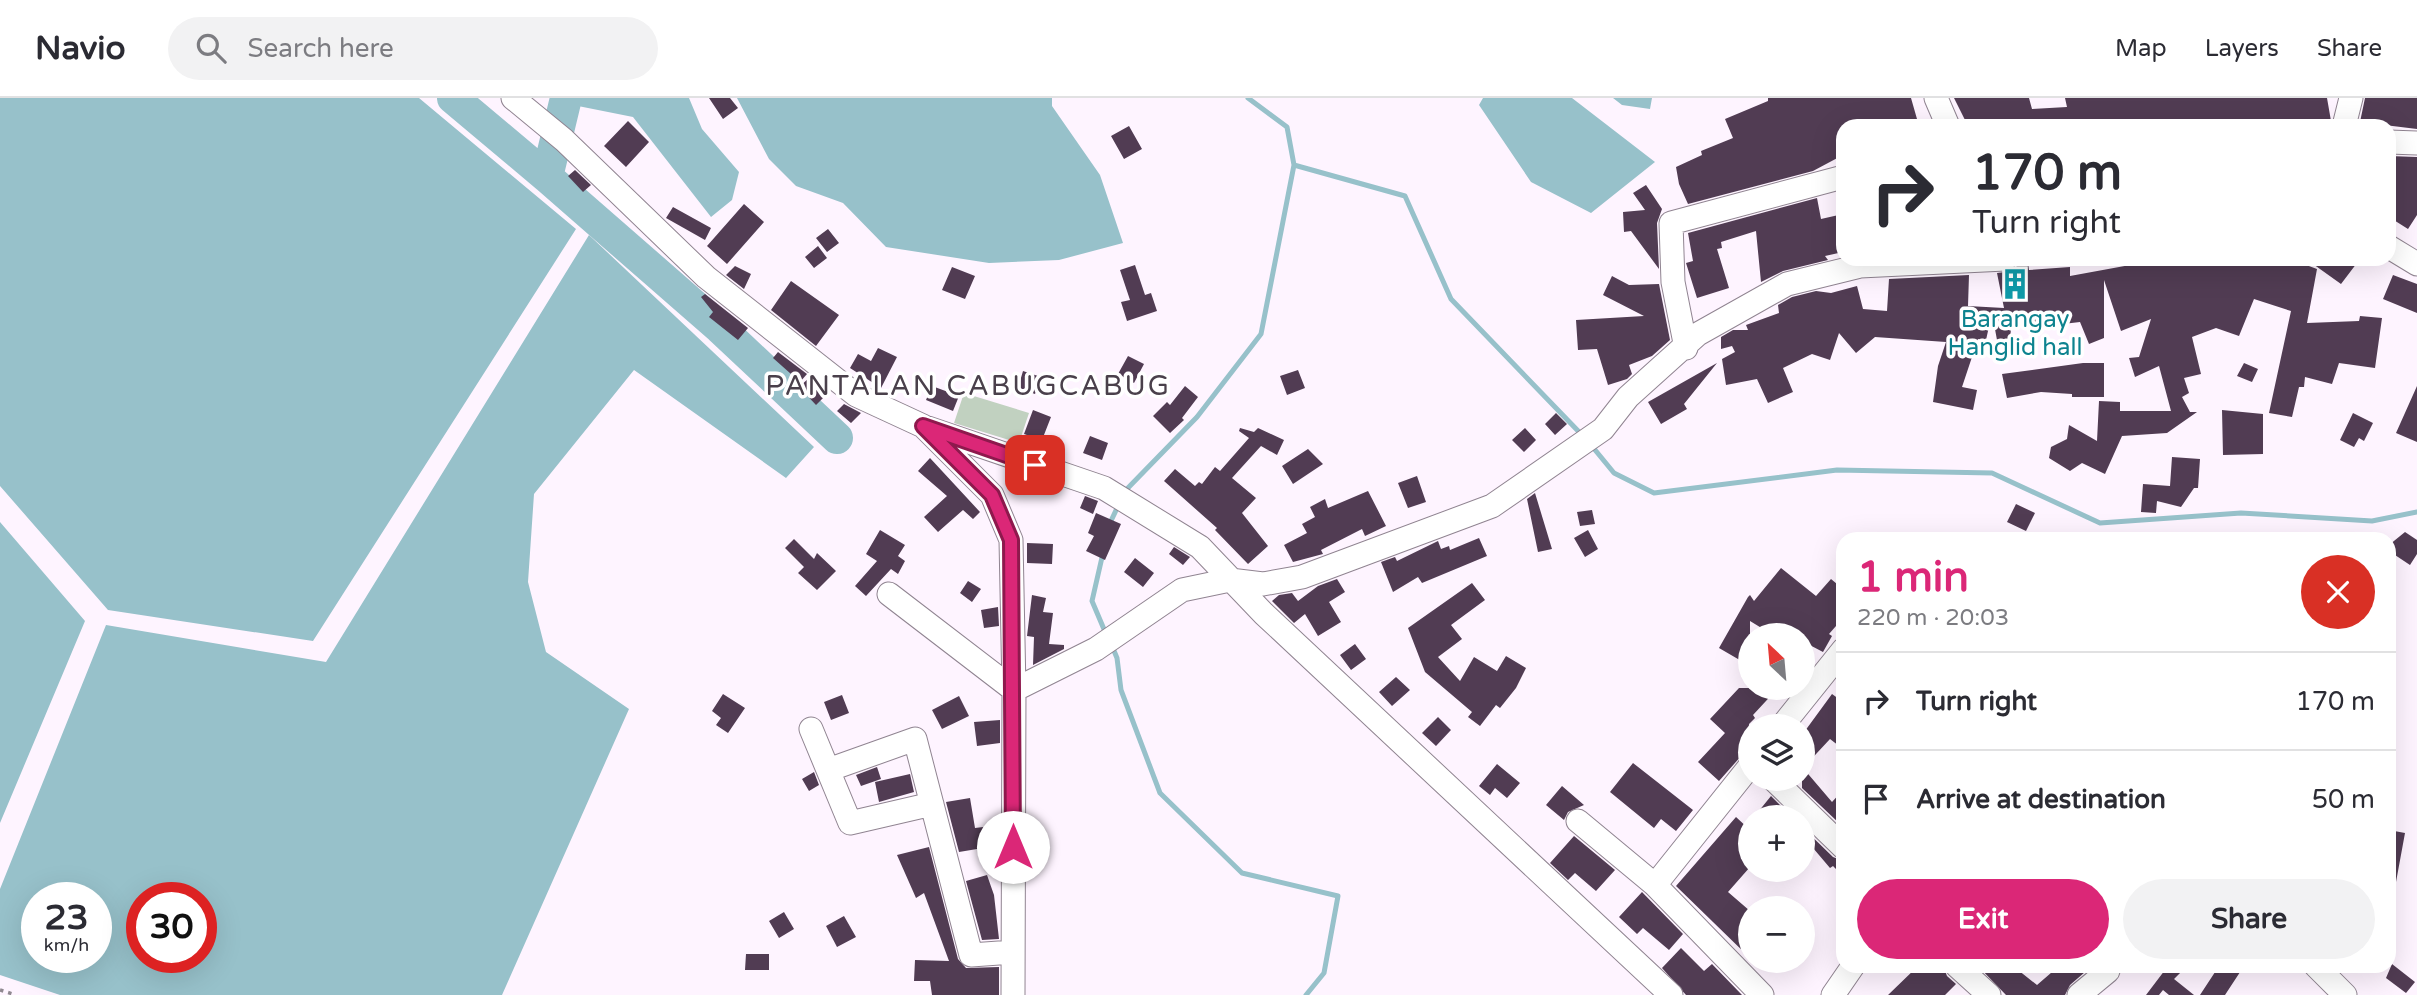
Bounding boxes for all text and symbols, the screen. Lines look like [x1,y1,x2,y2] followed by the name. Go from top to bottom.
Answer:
[168,17,658,80] search box
[35,29,126,68] text: Navio
[192,29,230,67] icon: search
[248,33,394,64] text: Search here
[2115,34,2167,63] text: Map
[2205,34,2279,63] text: Layers
[2317,34,2382,63] text: Share
[1972,144,2122,203] text: 170 m
[1857,147,1948,238] icon: right
[1972,204,2121,242] text: Turn right
[1998,267,2032,301] building icon: Barangay Hanglid hall
[1948,305,2082,362] place label: Barangay Hanglid hall
[765,369,1171,403] district label: PANTALAN CABUGCABUG
[1005,435,1065,495] pin
[1016,446,1054,484] icon: arrive
[1857,552,1969,603] text: 1 min
[2301,555,2375,629] button: close
[1857,604,2009,632] text: 220 m · 20:03
[1738,623,1815,700] north arrow
[1738,623,1815,973] map controls
[1857,682,1895,720] icon: right
[1916,686,2037,717] text: Turn right
[2295,686,2375,717] text: 170 m
[1738,714,1815,791] button: layers
[1857,780,1895,818] icon: arrive
[1916,784,2166,815] text: Arrive at destination
[2312,784,2375,815] text: 50 m
[1738,805,1815,882] button: +
[976,810,1050,884] position arrow
[1857,879,2109,959] button: Exit
[2123,879,2375,959] button: Share
[126,882,217,973] speed limit sign: 30
[1738,896,1815,973] button: −
[45,897,88,939] text: 23
[44,934,89,956] text: km/h

